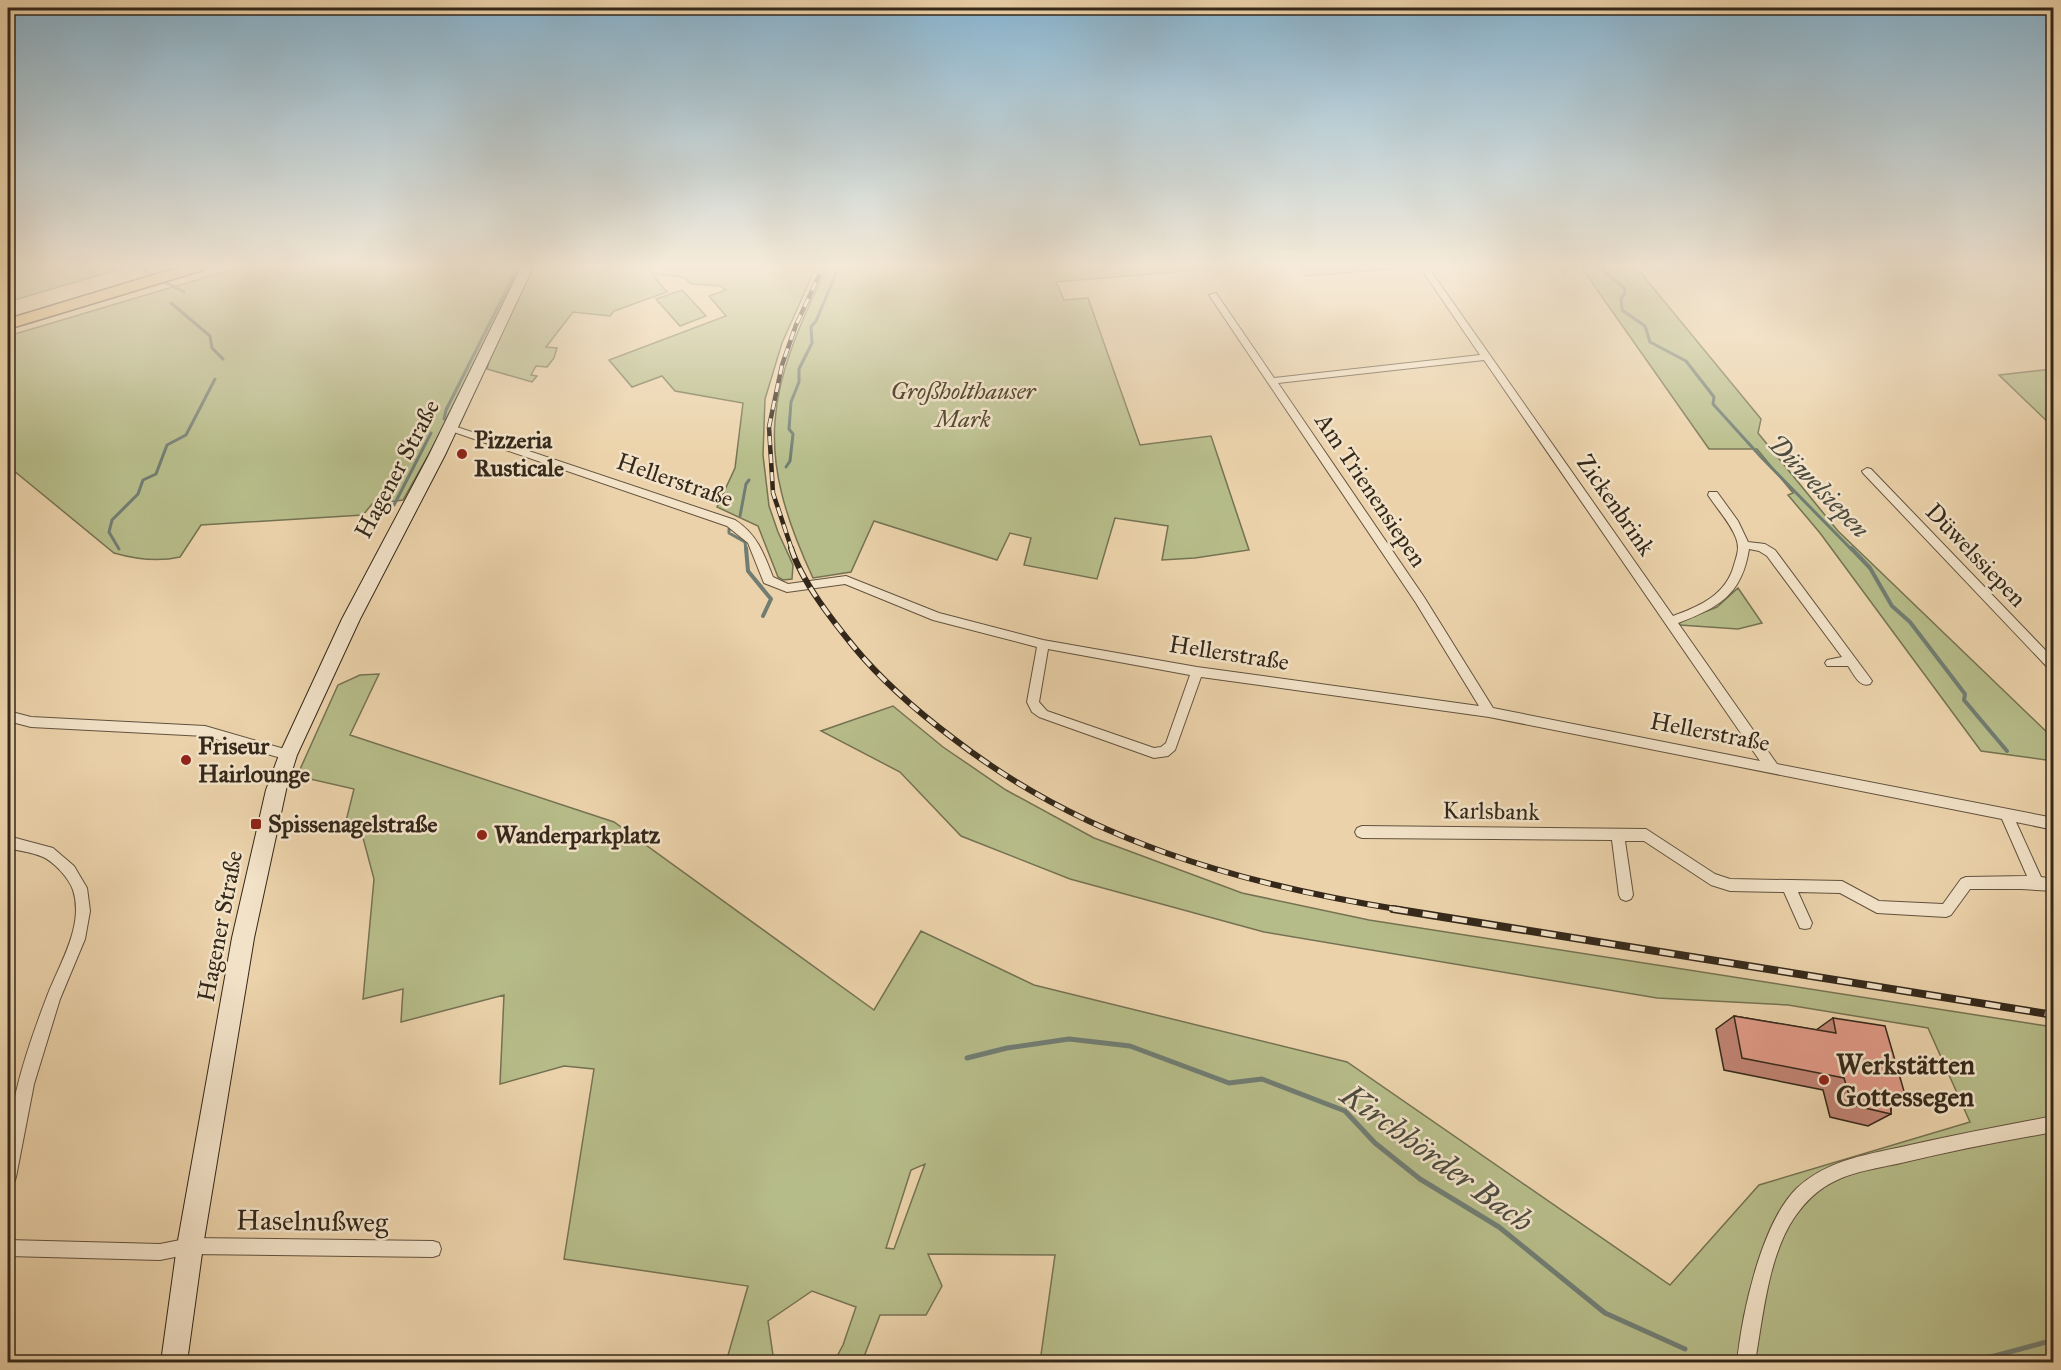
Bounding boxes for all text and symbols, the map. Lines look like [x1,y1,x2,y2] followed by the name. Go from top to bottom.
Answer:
[890,376,1038,434] park label: Großholthauser Mark
[348,394,446,544] street label: Hagener Straße
[1308,407,1434,573] street label: Am Trienensiepen
[474,425,564,483] place label: Pizzeria Rusticale
[1761,427,1877,546] water label: Düwelsiepen
[613,446,737,514] street label: Hellerstraße
[455,447,469,461] marker: Pizzeria Rusticale
[1570,449,1662,562] street label: Zickenbrink
[1919,497,2033,613] street label: Düwelssiepen
[1167,629,1291,677] street label: Hellerstraße
[1648,706,1772,758] street label: Hellerstraße
[198,731,310,789] place label: Friseur Hairlounge
[179,753,193,767] marker: Friseur Hairlounge
[1442,795,1541,827] street label: Karlsbank
[268,809,438,839] place label: Spissenagelstraße
[249,817,263,831] marker: Spissenagelstraße
[494,820,661,850] place label: Wanderparkplatz
[475,828,489,842] marker: Wanderparkplatz
[191,848,249,1004] street label: Hagener Straße
[1836,1047,1975,1114] place label: Werkstätten Gottessegen
[1817,1073,1831,1087] marker: Werkstätten Gottessegen
[1332,1074,1540,1241] water label: Kirchhörder Bach
[236,1202,389,1240] street label: Haselnußweg

